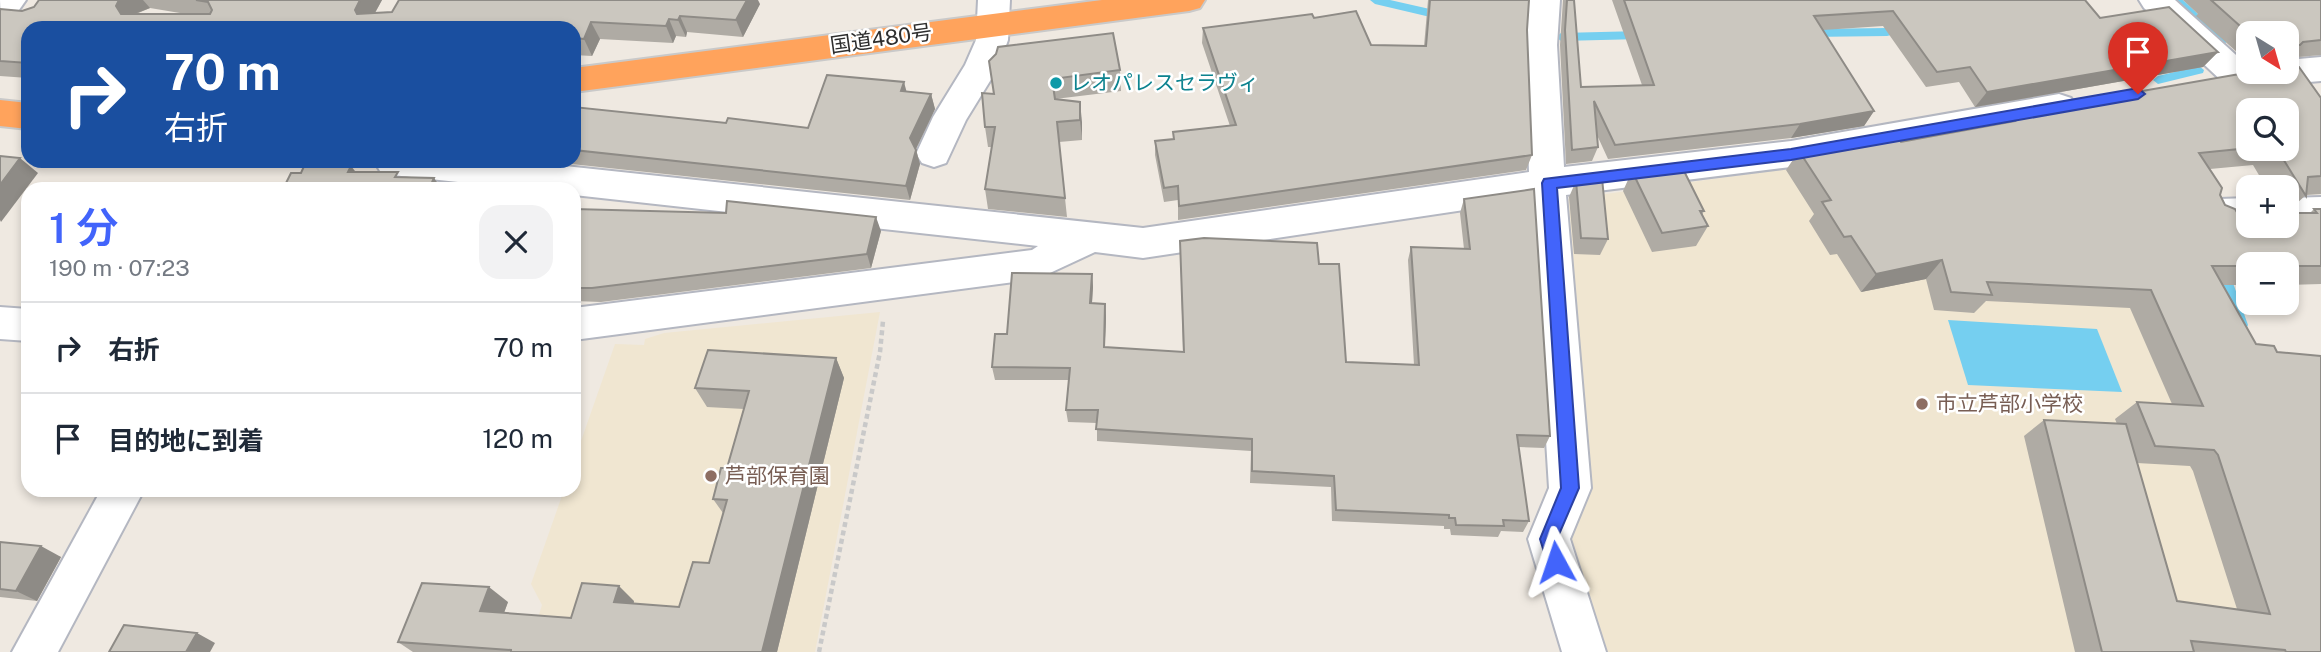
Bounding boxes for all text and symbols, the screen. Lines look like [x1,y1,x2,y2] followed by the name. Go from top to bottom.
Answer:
[828,19,933,58] street label: 国道480号
[2236,21,2300,84] north arrow
[2236,21,2299,315] map controls
[2108,22,2168,94] pin
[2119,33,2157,71] icon: arrive
[164,43,281,101] text: 70 m
[49,49,140,140] icon: right
[1070,70,1259,95] place label: レオパレスセラヴィ
[1048,75,1064,91] marker: レオパレスセラヴィ
[2236,98,2299,161] button: search
[164,109,228,146] text: 右折
[2236,175,2299,238] button: +
[49,203,118,252] text: 1 分
[479,205,553,279] button: close
[2236,252,2299,315] button: −
[49,254,190,281] text: 190 m · 07:23
[49,329,87,367] icon: right
[493,332,553,363] text: 70 m
[108,334,160,365] text: 右折
[1936,391,2083,416] place label: 市立芦部小学校
[1914,396,1930,412] marker: 市立芦部小学校
[49,420,87,458] icon: arrive
[482,423,553,454] text: 120 m
[108,425,264,456] text: 目的地に到着
[725,463,830,488] place label: 芦部保育園
[703,468,719,484] marker: 芦部保育園
[1519,525,1593,599] position arrow

